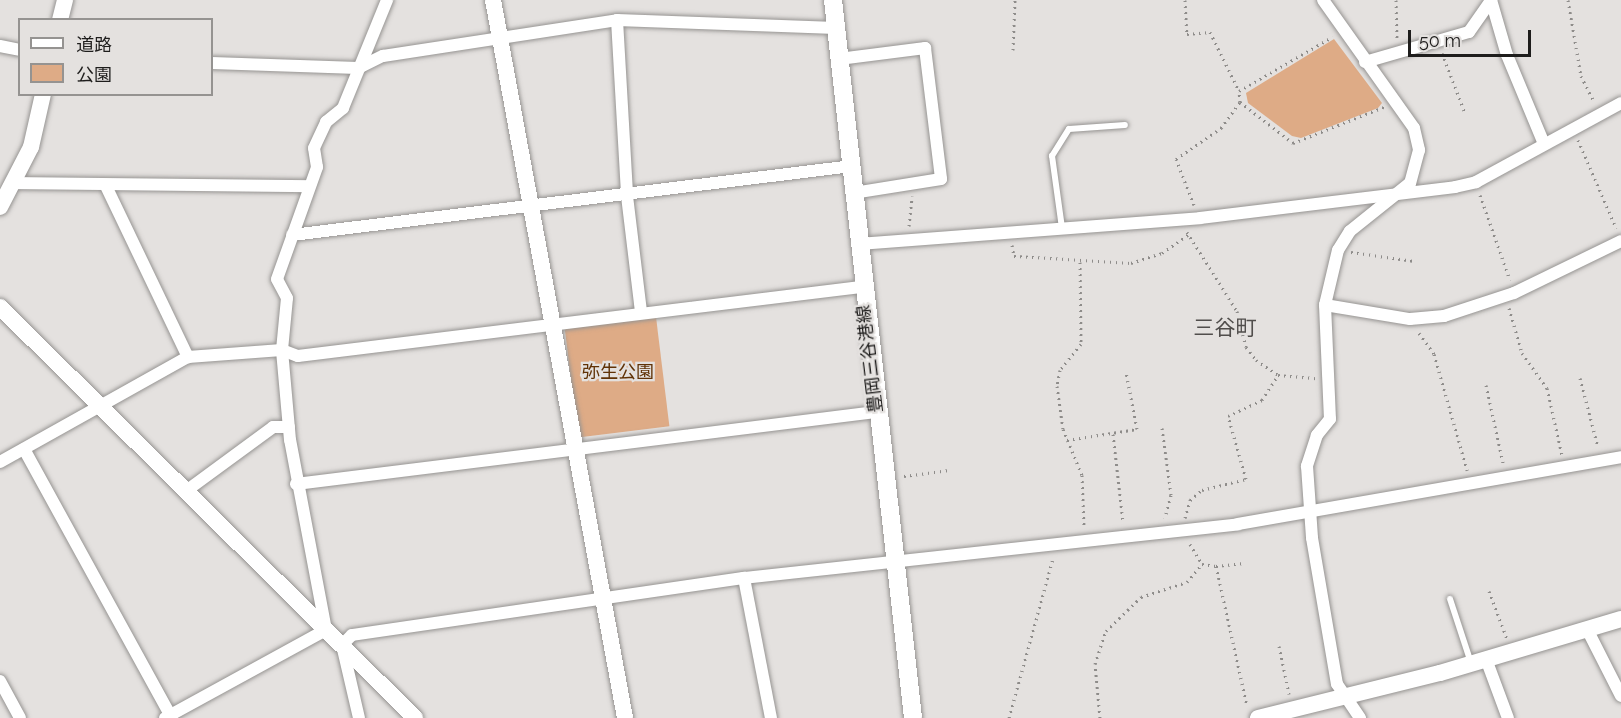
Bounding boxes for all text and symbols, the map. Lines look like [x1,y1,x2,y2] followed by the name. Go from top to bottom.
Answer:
[18,18,213,96] legend
[1411,18,1534,56] scale bar
[1419,30,1461,51] text: 50 m
[76,34,112,55] text: 道路
[76,64,112,85] text: 公園
[853,304,887,414] street label: 豊岡三谷港線
[1194,315,1256,341] district label: 三谷町
[582,361,654,383] park label: 弥生公園

